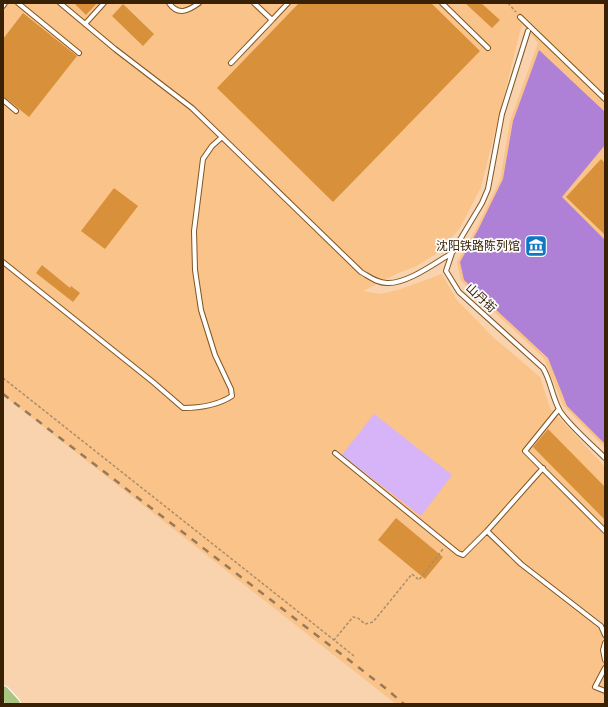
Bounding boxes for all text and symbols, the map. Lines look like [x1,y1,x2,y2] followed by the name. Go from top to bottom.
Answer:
[523,233,549,259] museum icon: 沈阳铁路陈列馆
[436,239,520,253] place label: 沈阳铁路陈列馆
[463,281,499,315] street label: 山丹街

